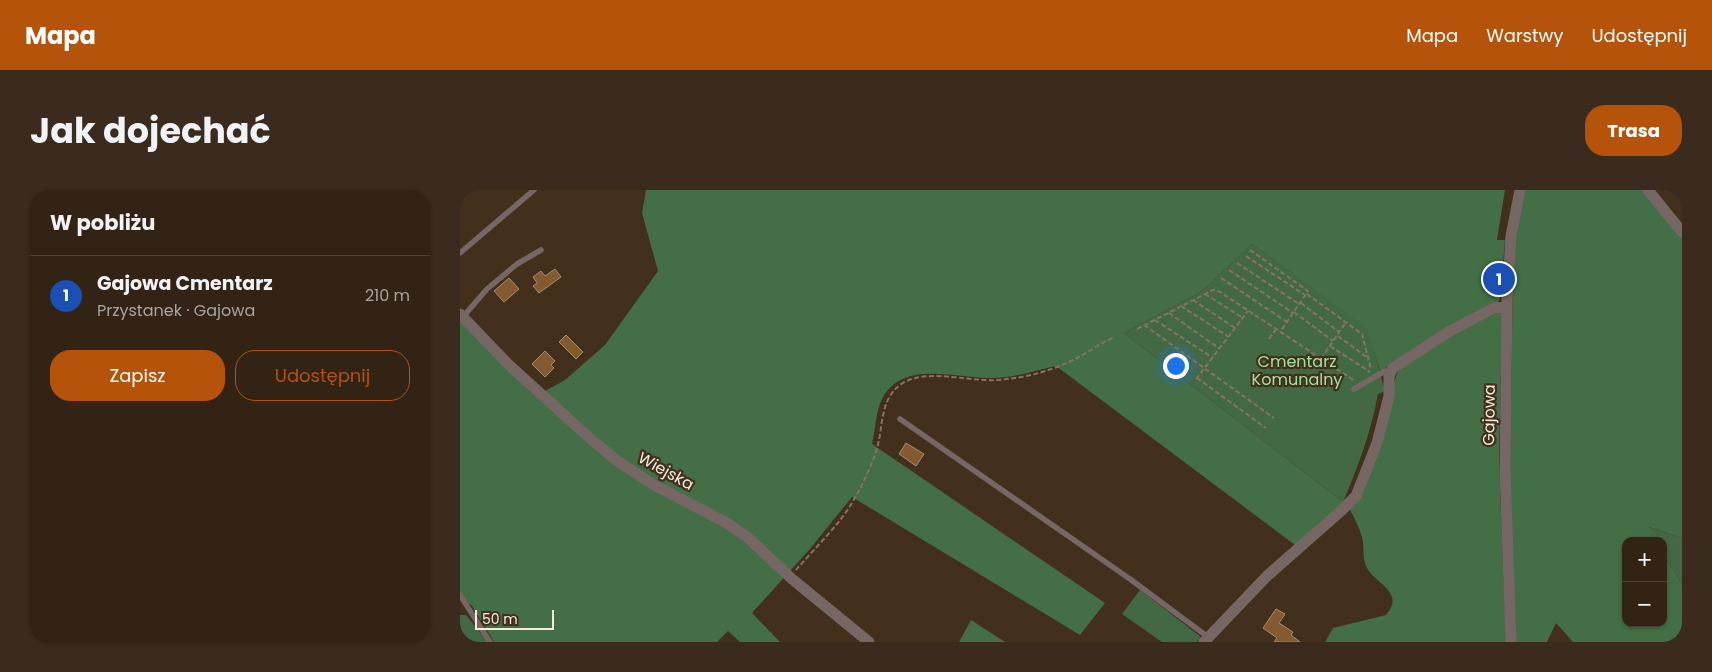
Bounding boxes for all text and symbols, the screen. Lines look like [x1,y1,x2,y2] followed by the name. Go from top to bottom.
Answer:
[25,19,96,52] text: Mapa
[1406,23,1458,48] text: Mapa
[1486,23,1563,48] text: Warstwy
[1591,23,1687,48] text: Udostępnij
[1585,105,1682,156] button: Trasa
[30,106,271,155] text: Jak dojechać
[50,208,155,237] text: W pobliżu
[1483,260,1515,298] pin: 1
[97,270,273,297] text: Gajowa Cmentarz
[63,284,69,307] text: 1
[365,284,410,307] text: 210 m
[97,299,255,322] text: Przystanek · Gajowa
[50,350,225,401] button: Zapisz
[235,350,410,401] button: Udostępnij
[1252,350,1342,391] park label: Cmentarz Komunalny
[1163,353,1189,379] your location
[1477,384,1501,446] street label: Gajowa
[634,446,698,496] street label: Wiejska
[1622,537,1667,627] map controls
[1622,537,1667,582] button: +
[1622,582,1667,627] button: −
[475,607,554,630] scale bar
[482,609,518,629] text: 50 m

